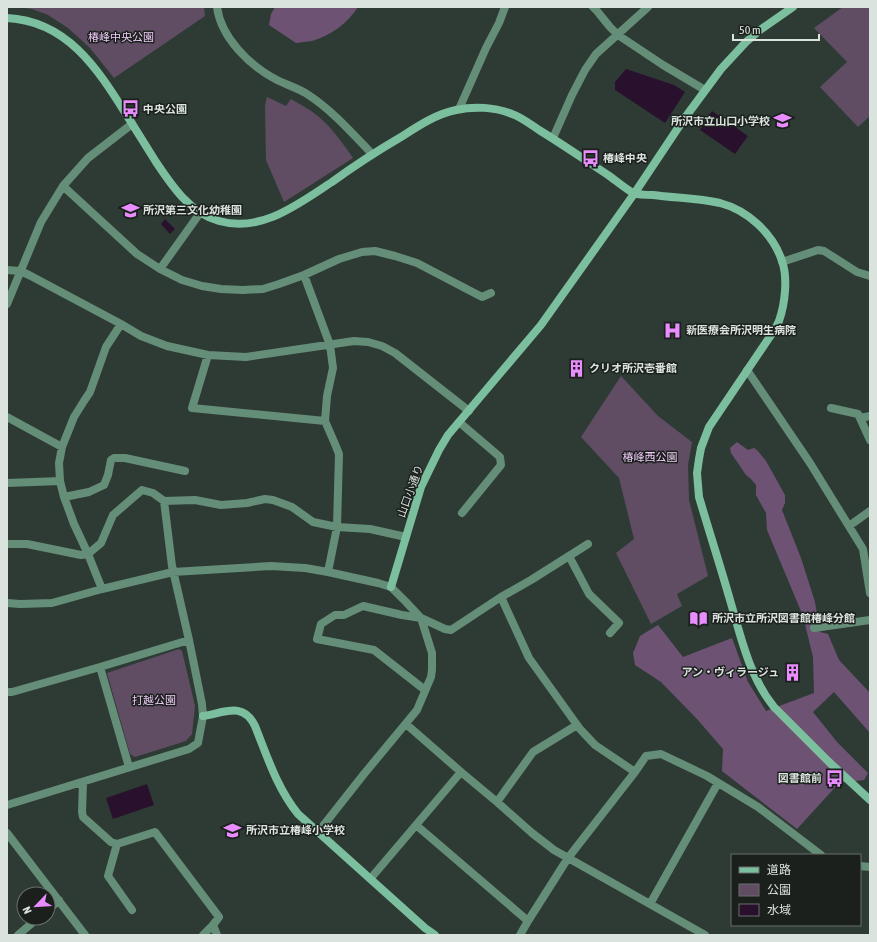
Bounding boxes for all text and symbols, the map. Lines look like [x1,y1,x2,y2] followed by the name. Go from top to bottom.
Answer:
[733,16,819,42] scale bar
[739,23,761,37] text: 50 m
[88,31,154,43] park label: 椿峰中央公園
[120,99,140,119] bus stop icon: 中央公園
[143,103,187,115] place label: 中央公園
[773,111,793,131] school or university icon: 所沢市立山口小学校
[671,115,770,127] place label: 所沢市立山口小学校
[580,148,600,168] bus stop icon: 椿峰中央
[603,152,647,164] place label: 椿峰中央
[120,200,140,220] school or university icon: 所沢第三文化幼稚園
[143,204,242,216] place label: 所沢第三文化幼稚園
[663,320,683,340] hospital icon: 新医療会所沢明生病院
[686,324,796,336] place label: 新医療会所沢明生病院
[566,358,586,378] building icon: クリオ所沢壱番館
[589,362,677,374] place label: クリオ所沢壱番館
[623,451,678,463] park label: 椿峰西公園
[395,463,425,519] street label: 山口小通り
[689,608,709,628] library icon: 所沢市立所沢図書館椿峰分館
[712,612,855,624] place label: 所沢市立所沢図書館椿峰分館
[782,662,802,682] building icon: アン・ヴィラージュ
[681,666,779,678] place label: アン・ヴィラージュ
[132,694,176,706] park label: 打越公園
[825,768,845,788] bus stop icon: 図書館前
[778,772,822,784] place label: 図書館前
[223,820,243,840] school or university icon: 所沢市立椿峰小学校
[246,824,345,836] place label: 所沢市立椿峰小学校
[731,854,861,926] legend
[767,863,791,877] text: 道路
[767,883,791,897] text: 公園
[16,886,56,926] north arrow
[767,903,791,917] text: 水域
[20,905,34,916] text: N

